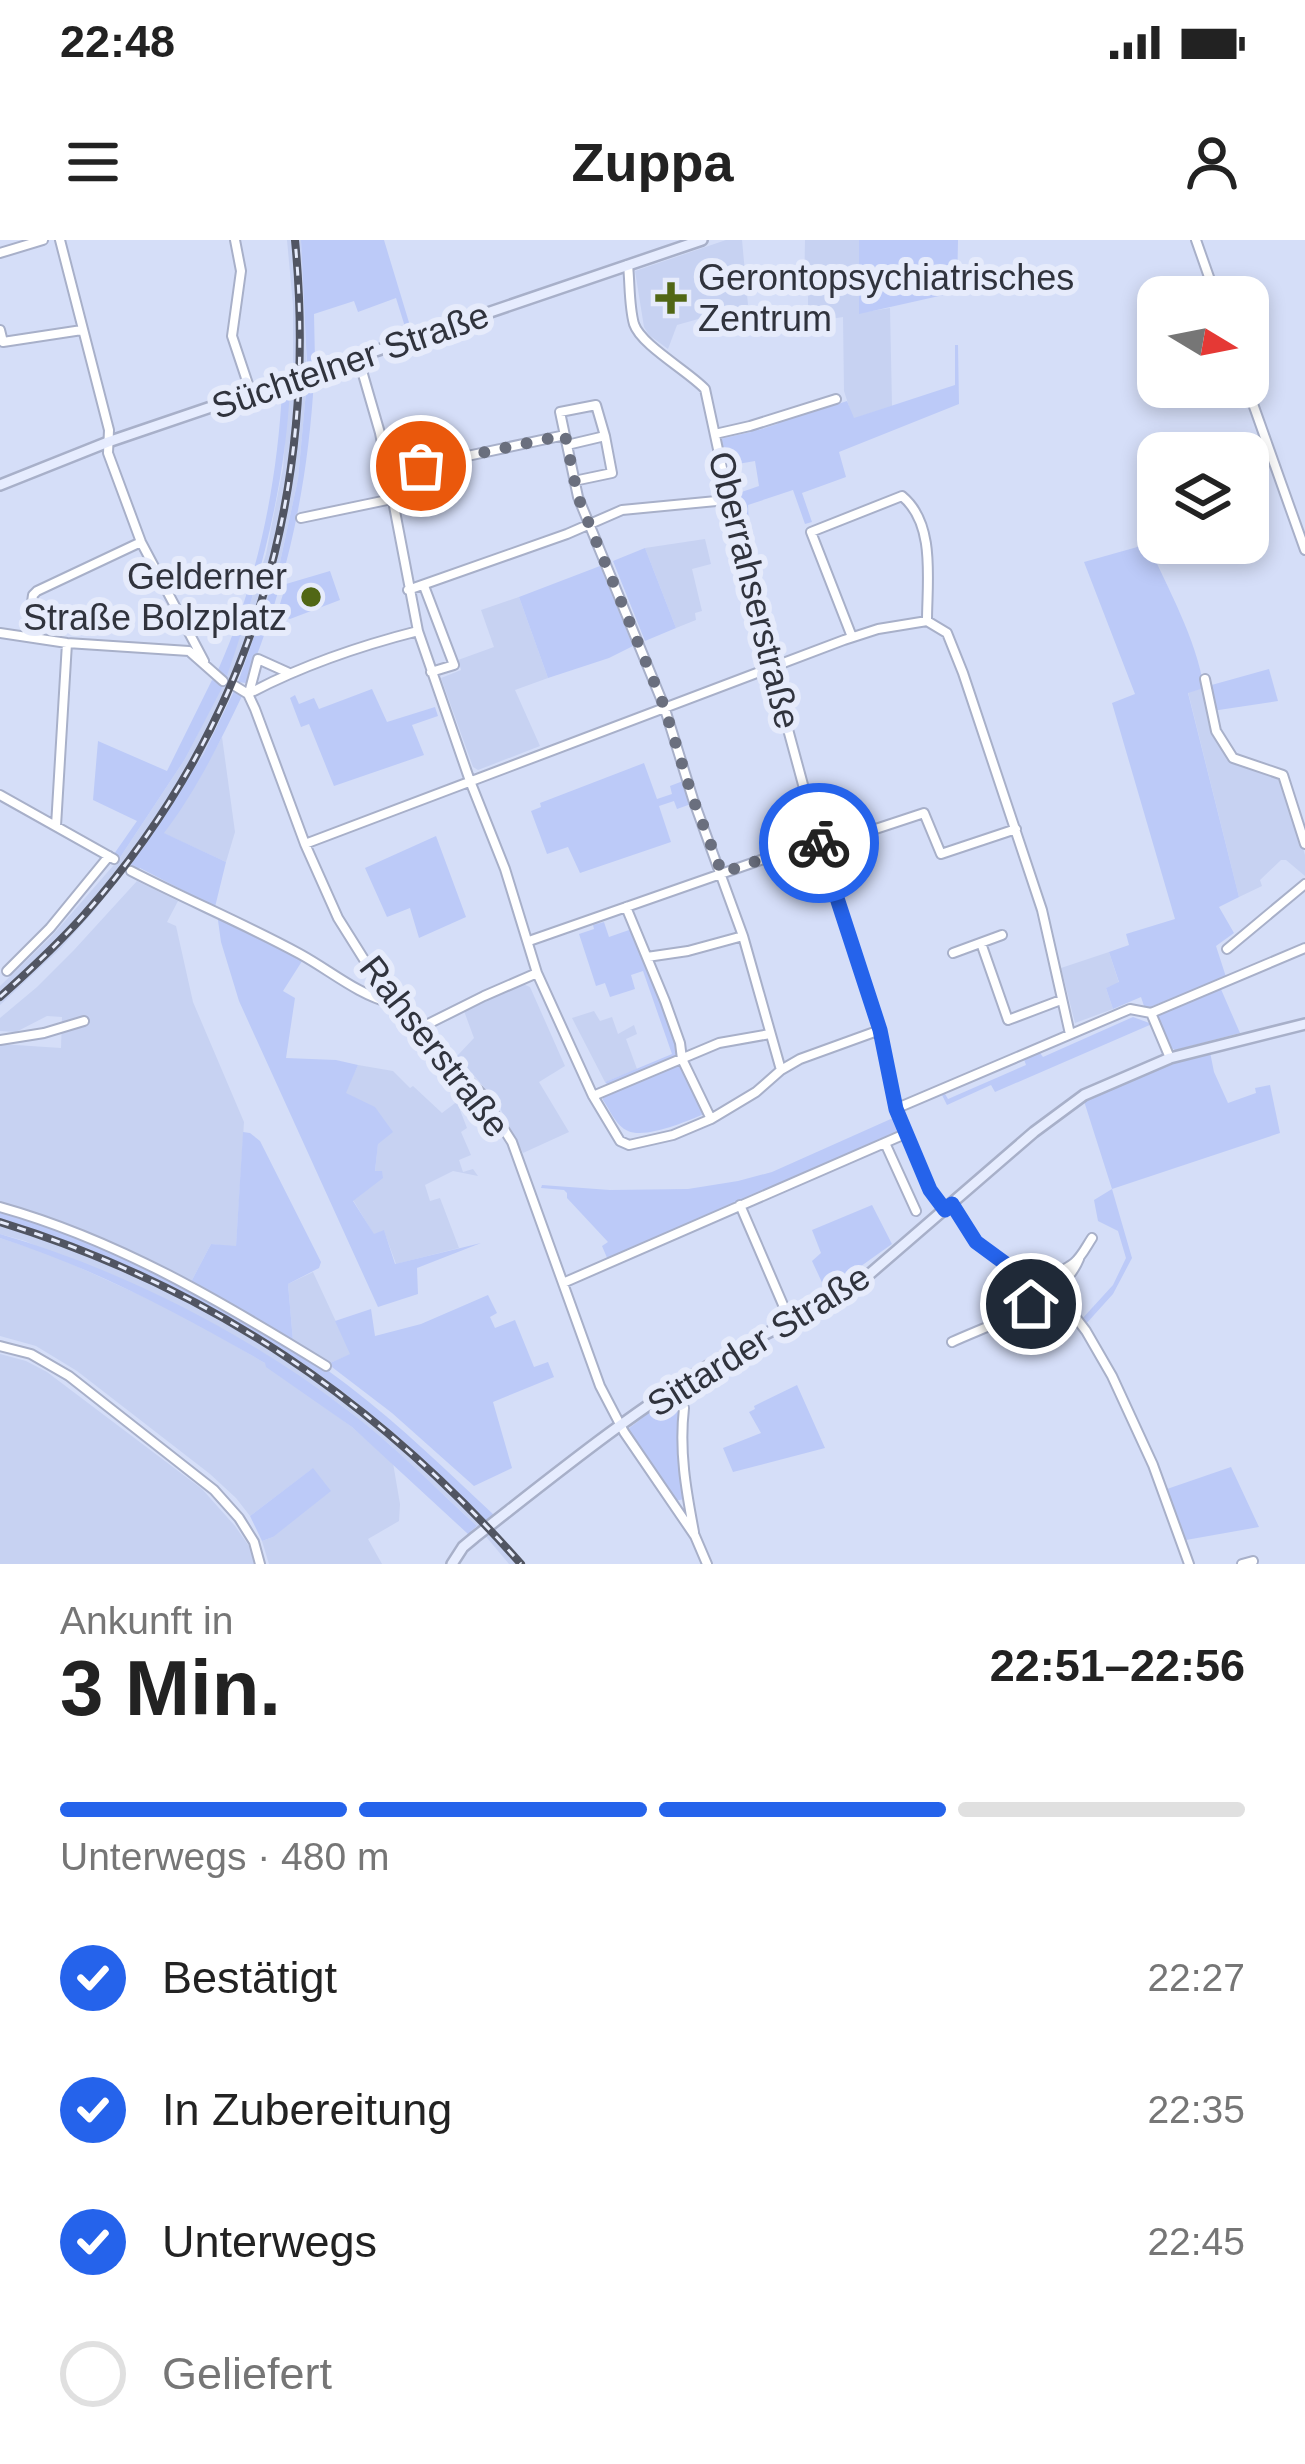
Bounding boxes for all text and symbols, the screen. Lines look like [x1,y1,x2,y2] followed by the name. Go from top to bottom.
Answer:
[60,16,175,67] text: 22:48
[60,129,126,195] icon: menu
[1179,129,1245,195] icon: person
[572,132,733,192] text: Zuppa
[698,257,1074,339] place label: Gerontopsychiatrisches Zentrum
[1137,276,1269,408] north arrow
[1137,276,1269,564] map controls
[655,282,687,314] marker: Gerontopsychiatrisches Zentrum
[206,294,494,427] street label: Süchtelner Straße
[370,415,472,517] pin
[1137,432,1269,564] button: layers
[388,433,454,499] icon: bag
[700,447,809,733] street label: Oberrahserstraße
[23,556,287,638] place label: Gelderner Straße Bolzplatz
[298,584,324,610] marker: Gelderner Straße Bolzplatz
[759,783,879,903] courier
[786,810,852,876] icon: bike
[351,948,518,1145] street label: Rahserstraße
[980,1253,1082,1355] pin
[640,1256,877,1425] street label: Sittarder Straße
[998,1271,1064,1337] icon: home
[60,1599,233,1642] text: Ankunft in
[990,1640,1245,1691] text: 22:51–22:56
[60,1644,281,1732] text: 3 Min.
[60,1835,389,1878] text: Unterwegs · 480 m
[60,1945,126,2011] icon: check
[162,1952,337,2003] text: Bestätigt
[1147,1956,1245,1999] text: 22:27
[60,2077,126,2143] icon: check
[162,2084,452,2135] text: In Zubereitung
[1147,2088,1245,2131] text: 22:35
[60,2209,126,2275] icon: check
[162,2216,377,2267] text: Unterwegs
[1147,2220,1245,2263] text: 22:45
[162,2348,332,2399] text: Geliefert

